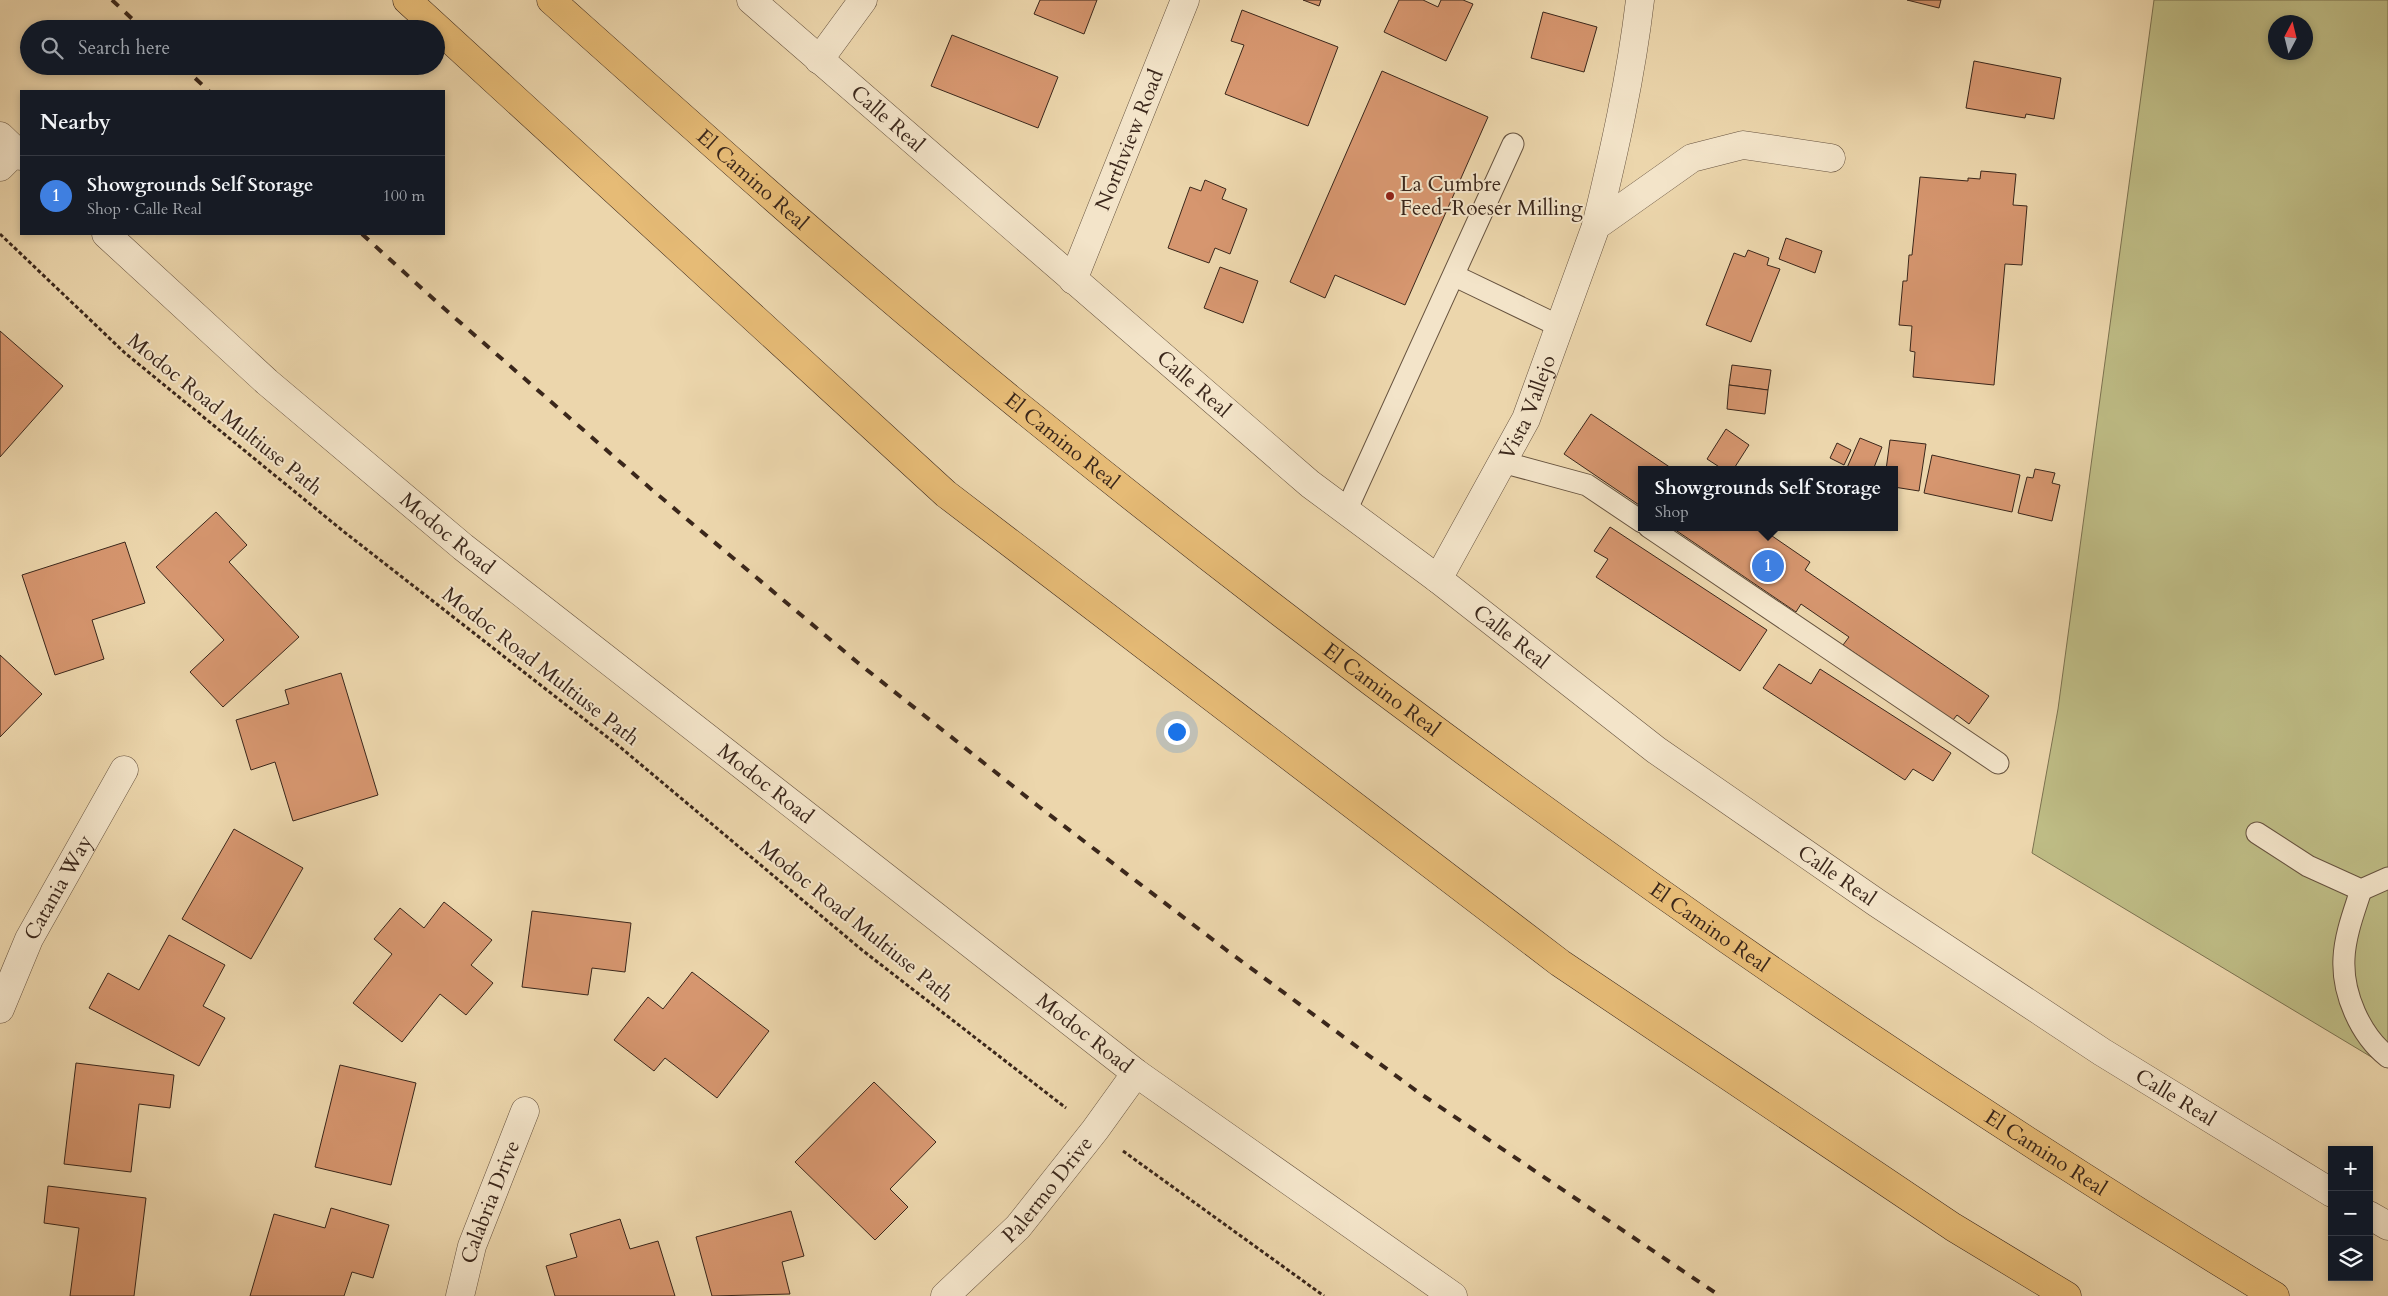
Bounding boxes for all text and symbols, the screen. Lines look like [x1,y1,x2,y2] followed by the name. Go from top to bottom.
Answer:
[2268,15,2313,60] north arrow
[20,20,445,75] search box
[38,34,66,62] icon: search
[78,35,170,61] text: Search here
[1088,65,1171,215] street label: Northview Road
[844,79,931,159] street label: Calle Real
[40,108,111,137] text: Nearby
[690,123,815,237] street label: El Camino Real
[1400,170,1583,223] place label: La Cumbre Feed-Roeser Milling
[87,172,313,198] text: Showgrounds Self Storage
[52,185,60,207] text: 1
[383,185,425,207] text: 100 m
[1384,190,1396,202] marker: La Cumbre Feed-Roeser Milling
[87,198,202,220] text: Shop · Calle Real
[121,327,329,502] street label: Modoc Road Multiuse Path
[1150,344,1237,424] street label: Calle Real
[1492,351,1563,465] street label: Vista Vallejo
[998,386,1126,496] street label: El Camino Real
[1638,466,1898,531] popup
[1655,475,1881,501] text: Showgrounds Self Storage
[393,486,500,581] street label: Modoc Road
[1655,501,1689,523] text: Shop
[1752,547,1784,585] pin: 1
[436,580,646,753] street label: Modoc Road Multiuse Path
[1467,598,1555,676] street label: Calle Real
[1317,636,1446,744] street label: El Camino Real
[1164,719,1190,745] your location
[711,737,820,831] street label: Modoc Road
[17,830,100,946] street label: Catania Way
[752,834,960,1009] street label: Modoc Road Multiuse Path
[1792,838,1882,913] street label: Calle Real
[1644,875,1775,979] street label: El Camino Real
[1030,986,1139,1080] street label: Modoc Road
[2130,1062,2221,1133] street label: Calle Real
[1979,1103,2113,1203] street label: El Camino Real
[996,1130,1100,1250] street label: Palermo Drive
[454,1136,527,1266] street label: Calabria Drive
[2328,1146,2373,1281] map controls
[2328,1146,2373,1191] button: +
[2328,1191,2373,1236] button: −
[2328,1236,2373,1281] button: layers

